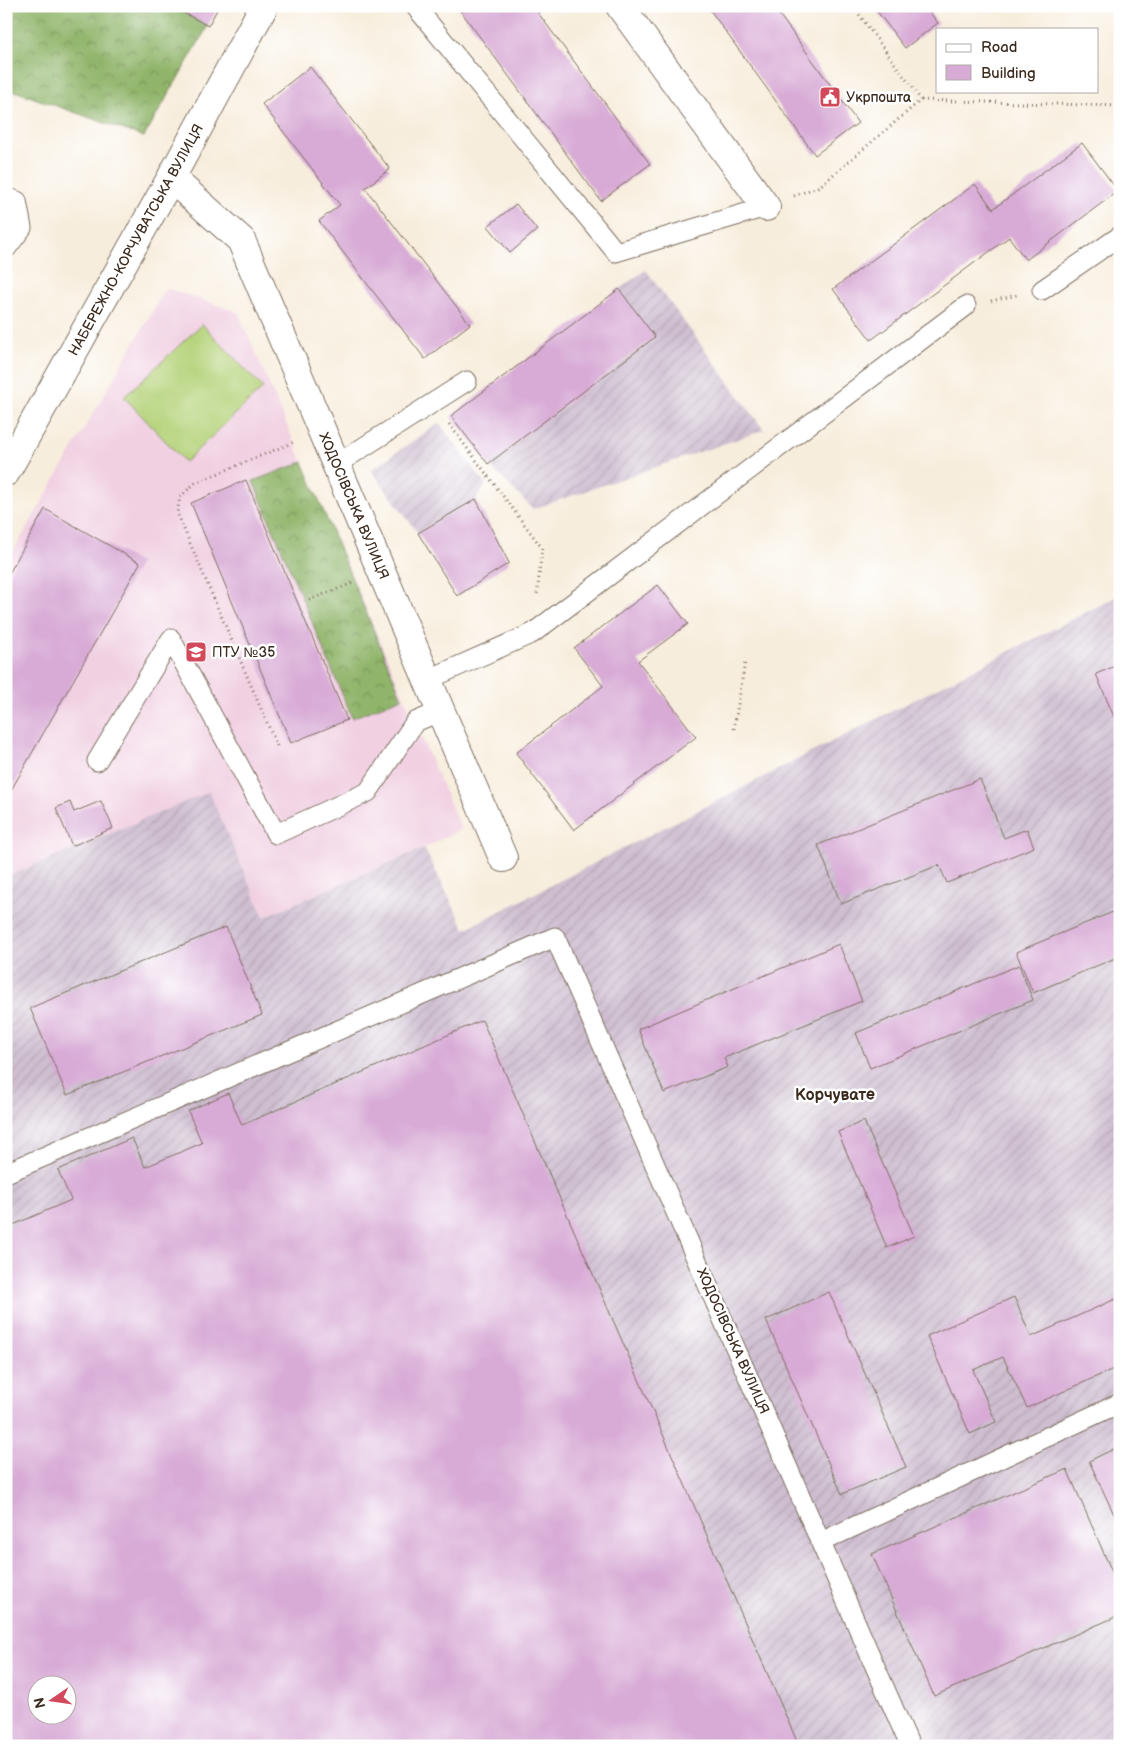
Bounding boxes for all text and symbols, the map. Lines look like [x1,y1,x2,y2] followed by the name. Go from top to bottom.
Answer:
[936,28,1098,92] legend
[981,38,1017,57] text: Road
[981,64,1036,83] text: Building
[818,85,842,109] public building icon: Укрпошта
[846,89,912,106] place label: Укрпошта
[65,121,207,359] street label: НАБЕРЕЖНО-КОРЧУВАТСЬКА ВУЛИЦЯ
[315,430,393,582] street label: ХОДОСІВСЬКА ВУЛИЦЯ
[184,640,208,664] school or university icon: ПТУ №35
[212,644,275,661] place label: ПТУ №35
[795,1086,875,1105] district label: Корчувате
[693,1265,773,1417] street label: ХОДОСІВСЬКА ВУЛИЦЯ
[28,1674,78,1724] north arrow
[30,1696,49,1710] text: N

